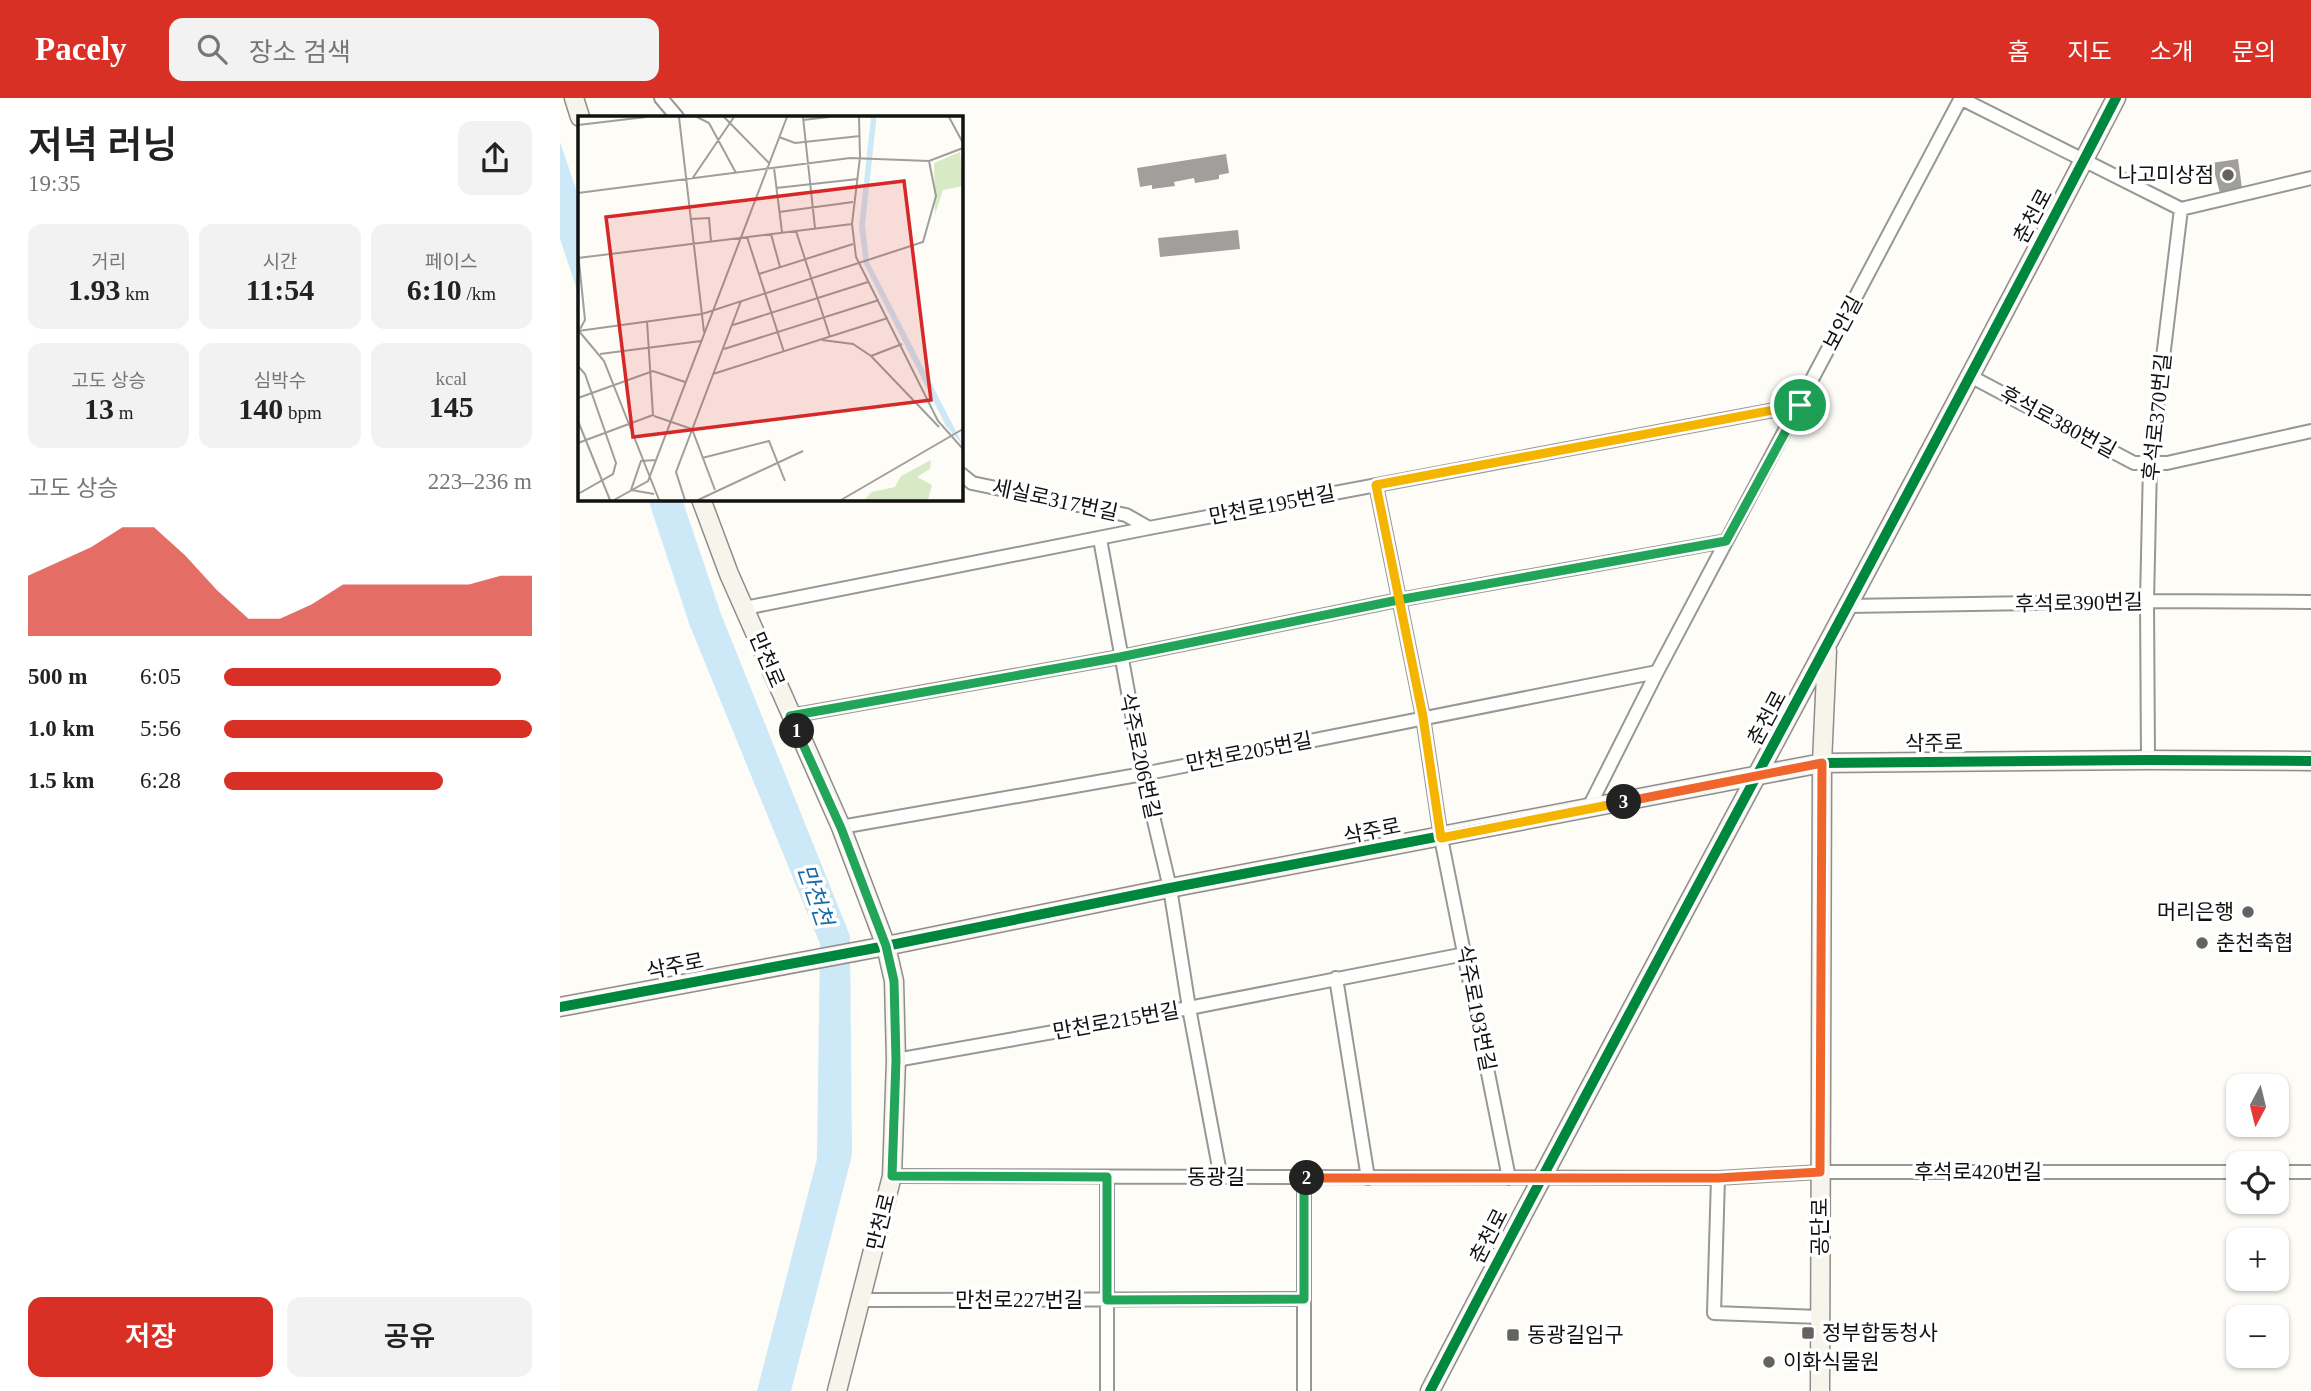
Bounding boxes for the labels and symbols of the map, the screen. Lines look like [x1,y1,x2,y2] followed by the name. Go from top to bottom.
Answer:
[578,116,962,500] inset map
[2117,163,2214,187] place label: 나고미상점
[2220,167,2236,183] marker: 나고미상점
[2009,185,2057,247] street label: 춘천로
[1819,292,1867,354] street label: 보안길
[2138,352,2176,482] street label: 후석로370번길
[1770,375,1830,435] pin
[1996,381,2120,463] street label: 후석로380번길
[990,475,1120,525] street label: 세실로317번길
[1207,481,1337,529] street label: 만천로195번길
[2015,590,2143,616] street label: 후석로390번길
[745,629,789,691] street label: 만천로
[1743,687,1791,749] street label: 춘천로
[1115,691,1165,821] street label: 삭주로206번길
[779,714,814,748] pin: 1
[1184,728,1314,776] street label: 만천로205번길
[1905,730,1963,756] street label: 삭주로
[1606,784,1642,820] pin: 3
[1341,814,1403,848] street label: 삭주로
[793,861,838,932] water label: 만천천
[2157,900,2234,924] place label: 머리은행
[2240,904,2256,920] marker: 머리은행
[2216,931,2293,955] place label: 춘천축협
[2194,935,2210,951] marker: 춘천축협
[1452,943,1500,1073] street label: 삭주로193번길
[644,949,706,983] street label: 삭주로
[1051,998,1181,1044] street label: 만천로215번길
[2226,1074,2289,1138] north arrow
[1290,1160,1324,1196] pin: 2
[1914,1160,2042,1184] street label: 후석로420번길
[1187,1165,1245,1189] street label: 동광길
[862,1191,900,1253] street label: 만천로
[1808,1198,1832,1256] street label: 공단로
[1465,1205,1513,1267] street label: 춘천로
[955,1288,1083,1312] street label: 만천로227번길
[1822,1321,1938,1345] place label: 정부합동청사
[1527,1323,1624,1347] place label: 동광길입구
[1800,1325,1816,1341] marker: 정부합동청사
[1505,1327,1521,1343] marker: 동광길입구
[1783,1350,1880,1374] place label: 이화식물원
[1761,1354,1777,1370] marker: 이화식물원

